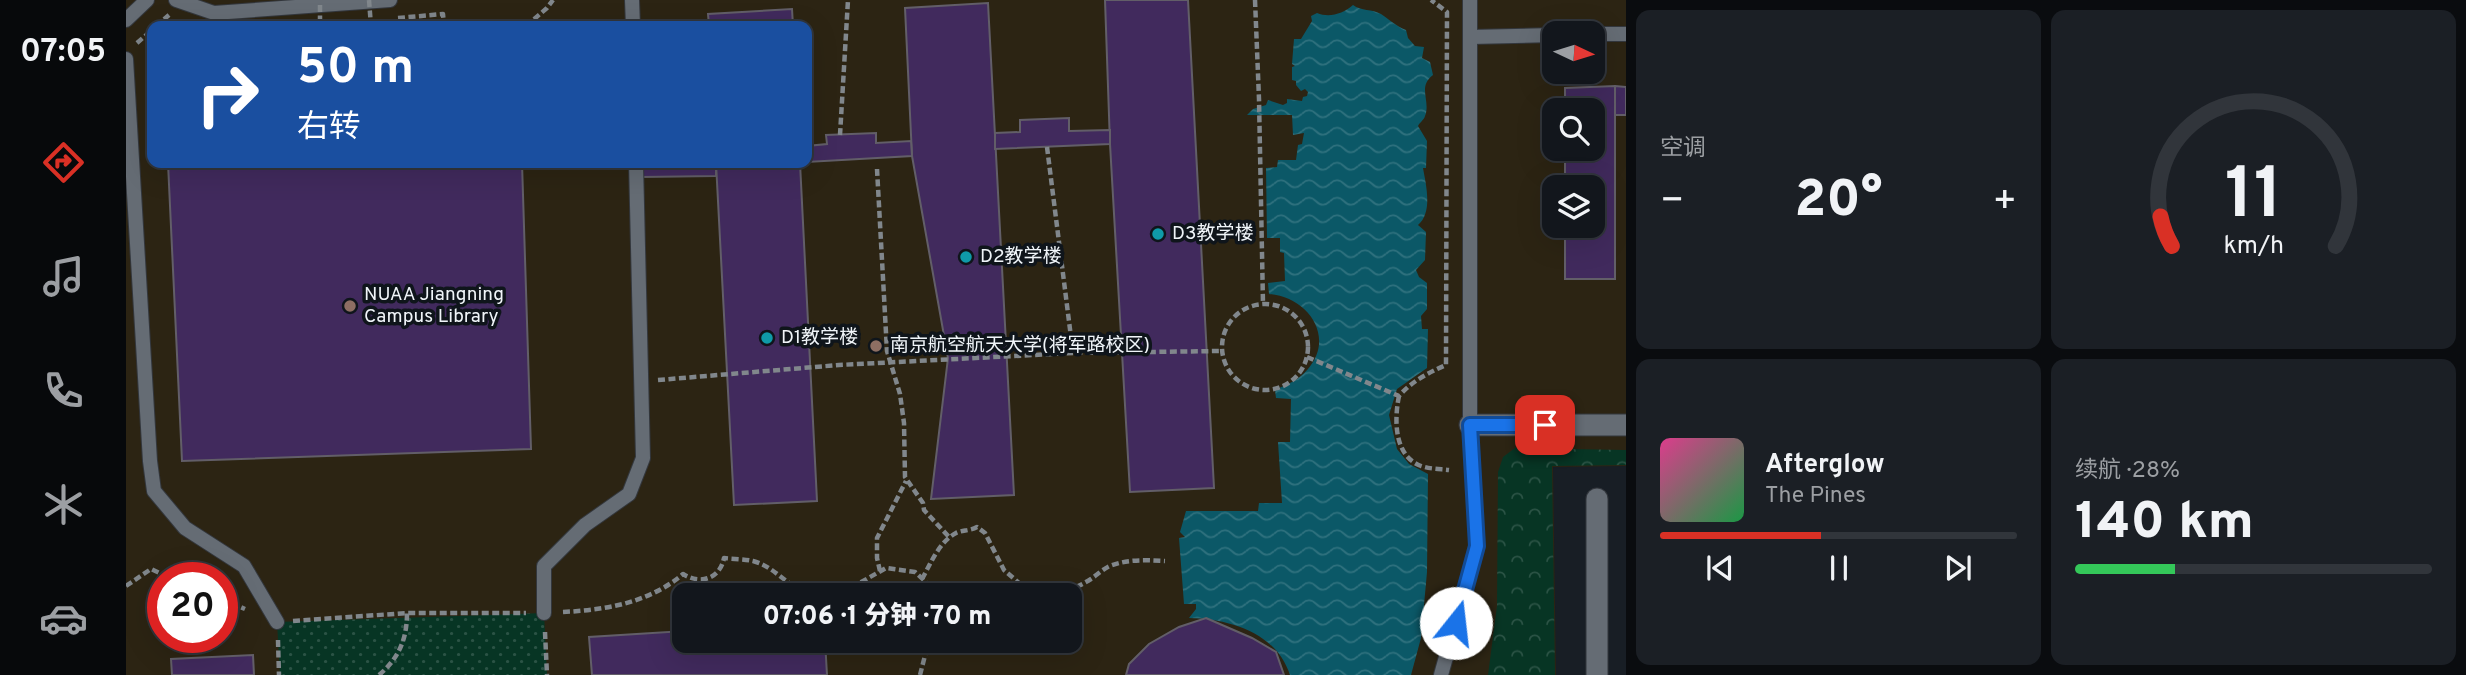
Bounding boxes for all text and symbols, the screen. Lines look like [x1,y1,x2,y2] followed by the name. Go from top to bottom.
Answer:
[1542,21,1605,84] north arrow
[1542,21,1605,238] map controls
[20,33,106,73] text: 07:05
[297,39,414,101] text: 50 m
[182,49,273,140] icon: right
[1542,98,1605,161] button: search
[297,109,361,149] text: 右转
[1660,135,1706,164] text: 空调
[39,138,88,187] icon: directions
[2224,152,2283,244] text: 11
[1794,169,1883,235] text: 20°
[1542,175,1605,238] button: layers
[1660,178,1685,227] text: −
[1992,178,2017,227] text: +
[1172,222,1253,246] place label: D3教学楼
[1150,226,1166,242] marker: D3教学楼
[2223,230,2284,262] text: km/h
[980,245,1062,269] place label: D2教学楼
[958,249,974,265] marker: D2教学楼
[39,252,88,301] icon: music
[364,283,504,329] place label: NUAA Jiangning Campus Library
[342,298,358,314] marker: NUAA Jiangning Campus Library
[781,326,858,350] place label: D1教学楼
[759,330,775,346] marker: D1教学楼
[890,334,1150,358] place label: 南京航空航天大学(将军路校区)
[868,338,884,354] marker: 南京航空航天大学(将军路校区)
[39,366,88,415] icon: phone
[1515,395,1575,455] pin
[1526,406,1564,444] icon: arrive
[1765,449,1885,482] text: Afterglow
[2075,457,2180,486] text: 续航 · 28%
[39,480,88,529] icon: climate
[1765,482,1866,511] text: The Pines
[2075,491,2254,557] text: 140 km
[1701,549,1739,587] icon: previous
[1820,549,1858,587] icon: pause
[1939,549,1977,587] icon: next
[147,562,238,653] speed limit sign: 20
[1419,586,1493,660] position arrow
[39,594,88,643] icon: car
[763,601,991,634] text: 07:06 · 1 分钟 · 70 m

